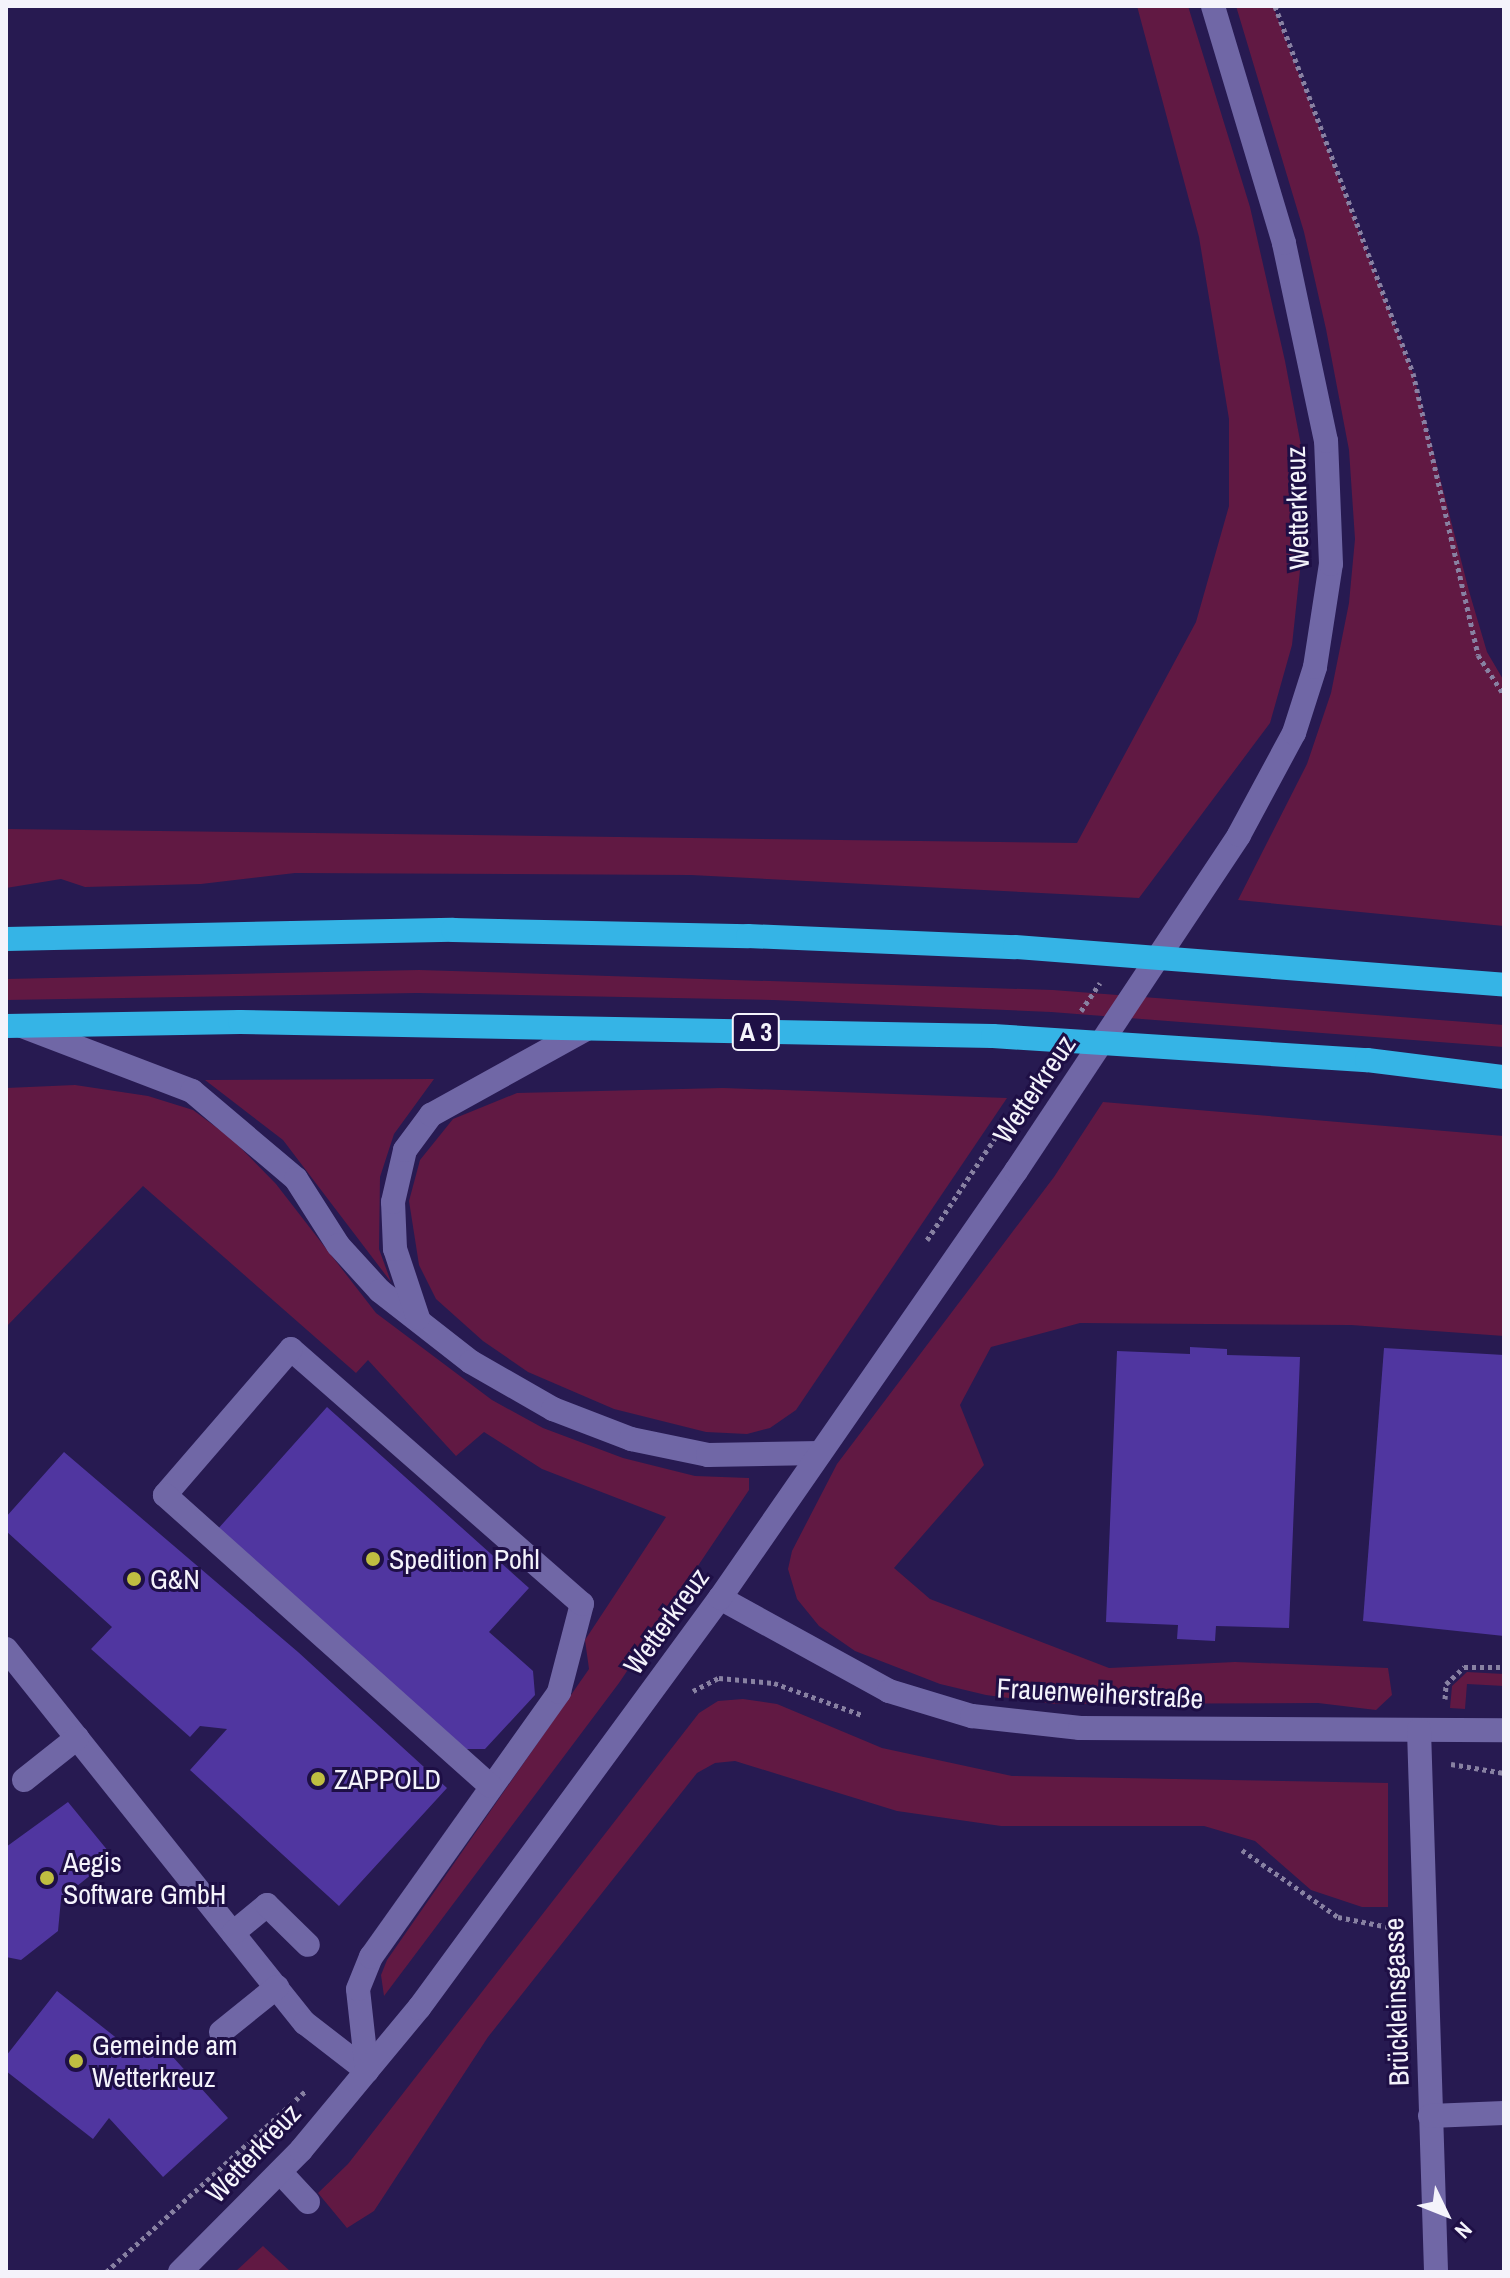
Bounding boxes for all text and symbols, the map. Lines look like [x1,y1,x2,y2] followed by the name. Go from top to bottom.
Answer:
[1278,446,1316,570] street label: Wetterkreuz
[730,1010,782,1054] road number: A 3
[986,1028,1082,1150] street label: Wetterkreuz
[389,1542,540,1576] place label: Spedition Pohl
[364,1550,382,1568] marker: Spedition Pohl
[616,1561,716,1681] street label: Wetterkreuz
[150,1562,200,1596] place label: G&N
[125,1570,143,1588] marker: G&N
[996,1671,1204,1715] street label: Frauenweiherstraße
[334,1762,441,1796] place label: ZAPPOLD
[309,1770,327,1788] marker: ZAPPOLD
[63,1845,226,1911] place label: Aegis Software GmbH
[38,1869,56,1887] marker: Aegis Software GmbH
[1376,1917,1416,2087] street label: Brückleinsgasse
[92,2028,237,2094] place label: Gemeinde am Wetterkreuz
[67,2052,85,2070] marker: Gemeinde am Wetterkreuz
[199,2096,307,2210] street label: Wetterkreuz
[1406,2174,1486,2254] north arrow
[1448,2215,1479,2245] text: N

